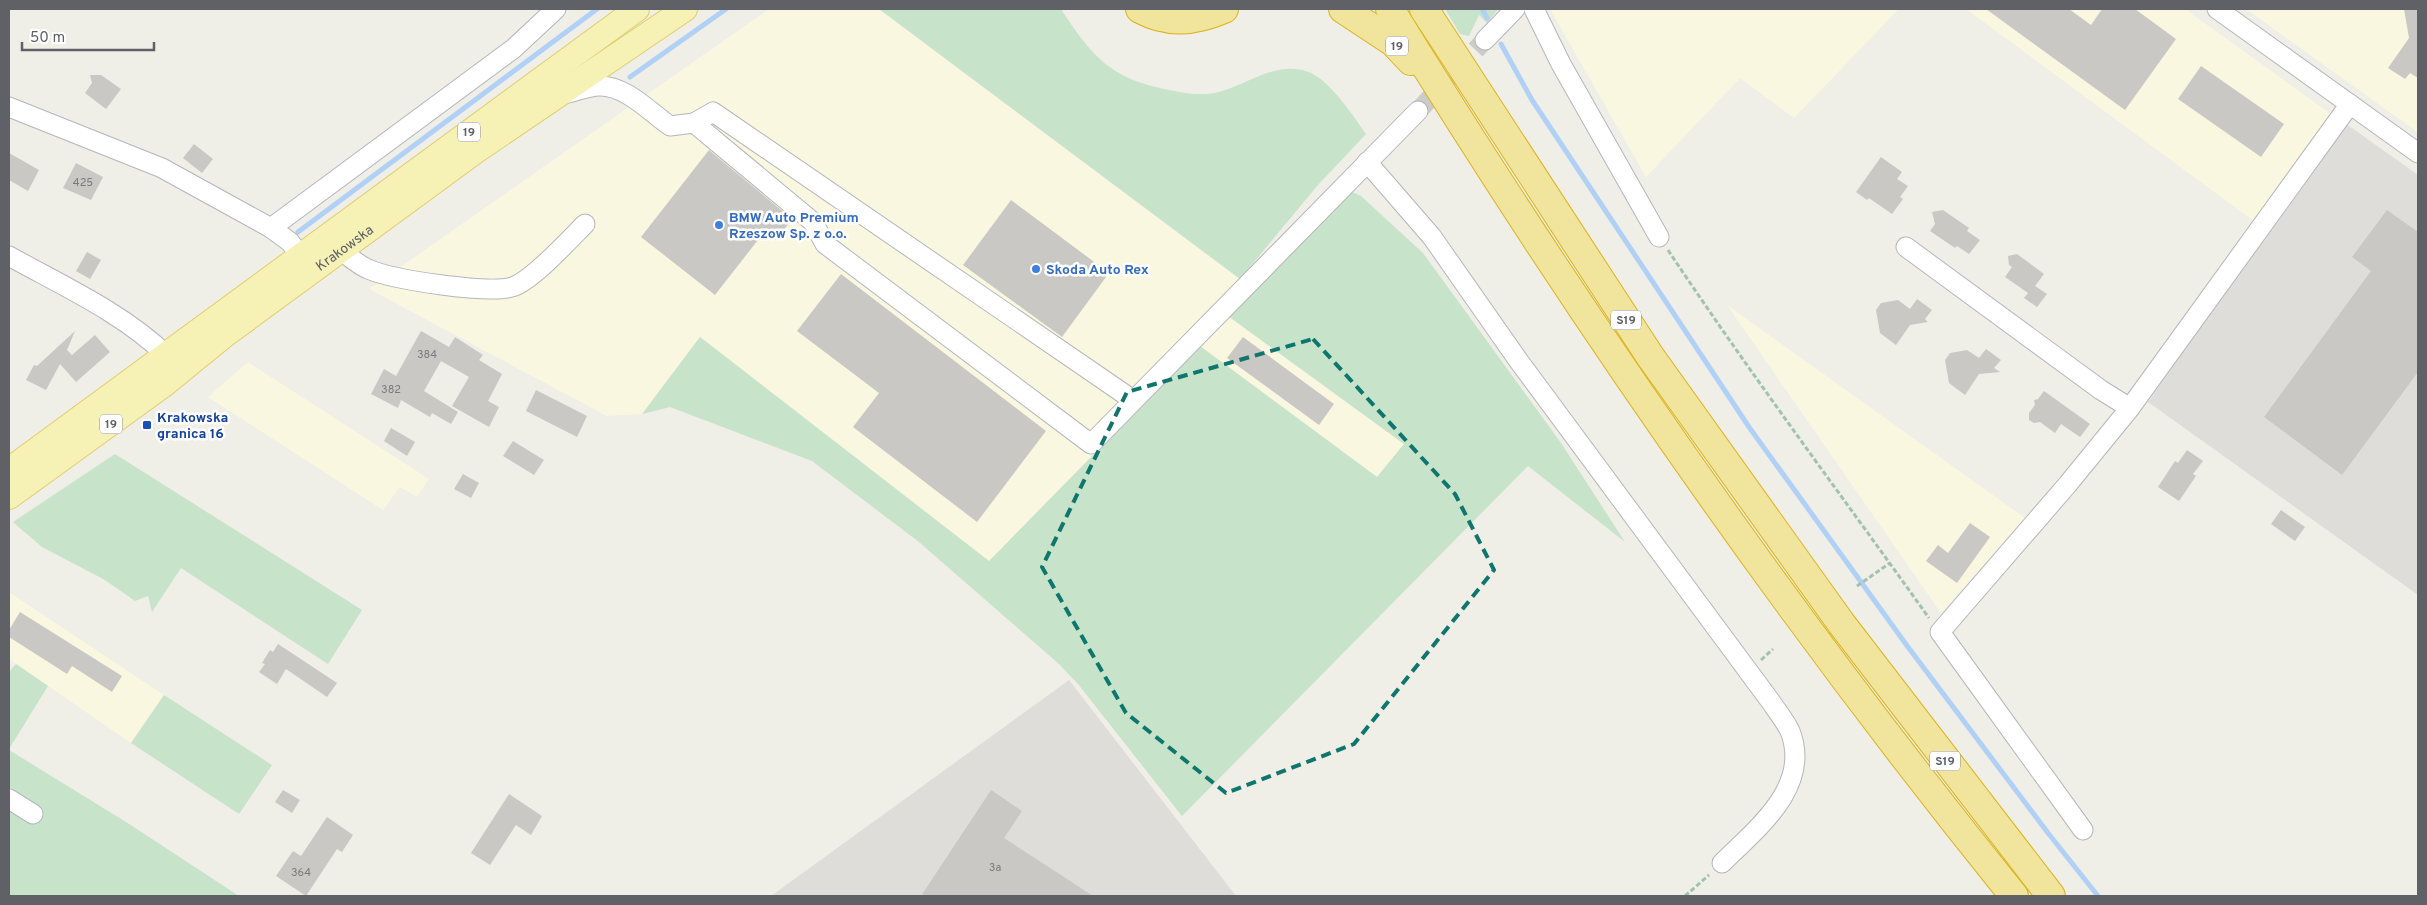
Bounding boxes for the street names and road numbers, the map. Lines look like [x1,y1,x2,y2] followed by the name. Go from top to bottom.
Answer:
[1386,36,1408,56] road number: 19
[458,122,480,142] road number: 19
[313,222,377,276] street label: Krakowska
[1611,310,1641,330] road number: S19
[100,414,122,434] road number: 19
[1930,751,1960,770] road number: S19

